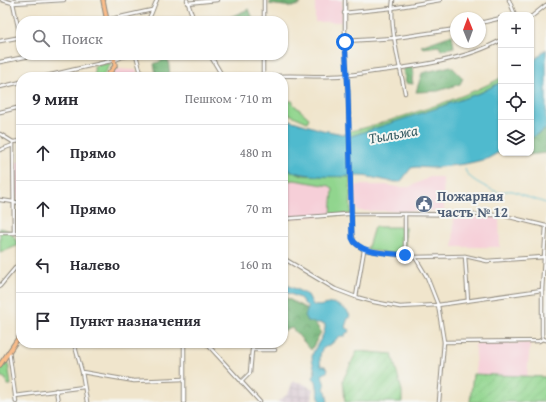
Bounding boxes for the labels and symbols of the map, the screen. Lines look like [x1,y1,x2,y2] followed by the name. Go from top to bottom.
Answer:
[450,12,486,48] north arrow
[336,33,354,51] route start
[367,119,419,149] water label: Тыльжа
[437,186,508,222] place label: Пожарная часть № 12
[414,194,434,214] public building icon: Пожарная часть № 12
[396,246,414,264] route end

